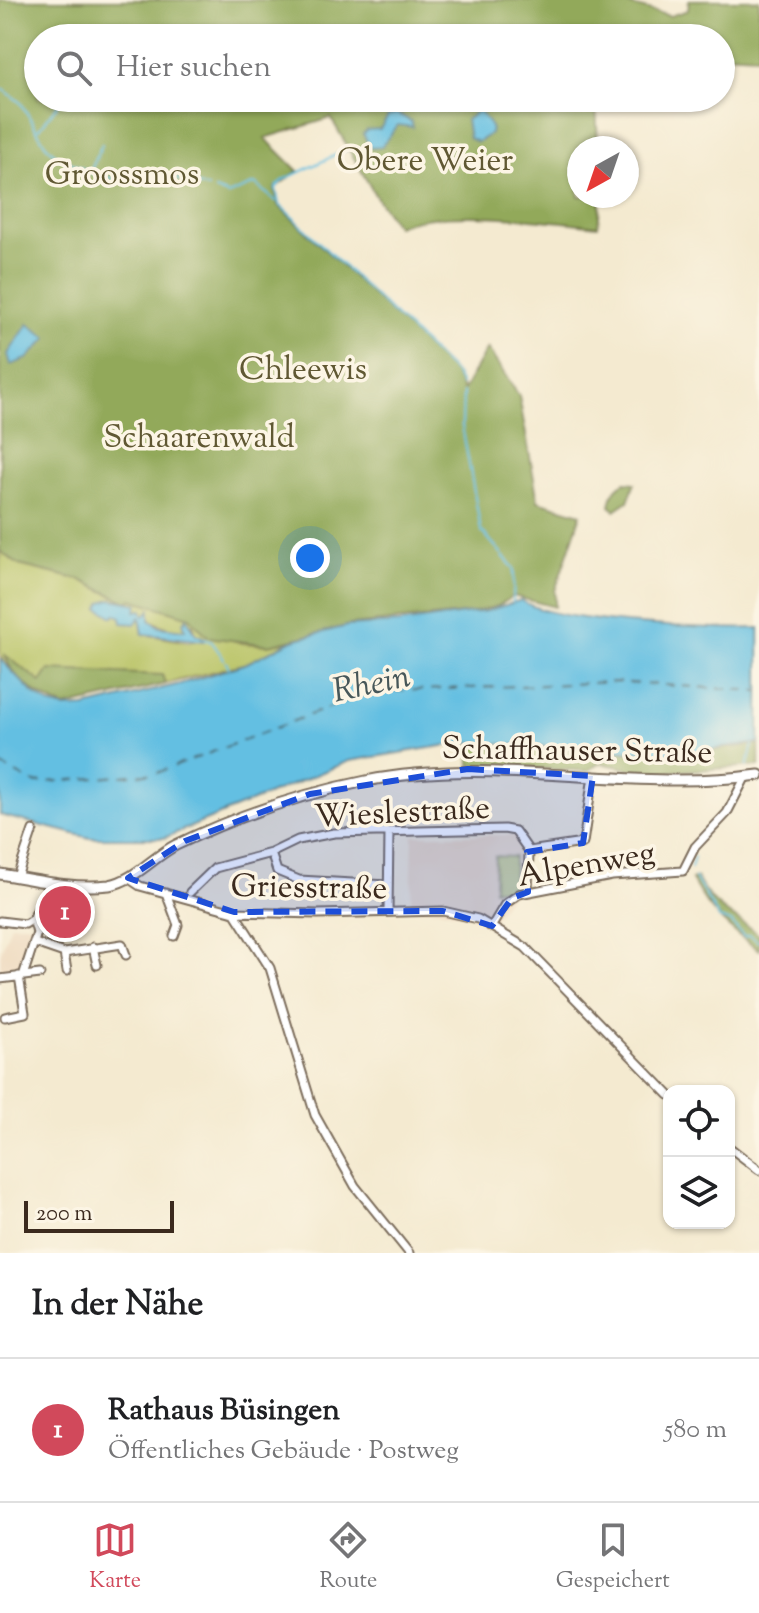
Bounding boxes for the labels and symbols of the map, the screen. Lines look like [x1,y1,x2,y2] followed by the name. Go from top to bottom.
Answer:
[567,136,639,208] north arrow
[337,139,513,185] park label: Obere Weier
[45,153,199,199] park label: Groossmos
[239,348,367,394] park label: Chleewis
[103,416,295,462] park label: Schaarenwald
[290,538,330,578] your location
[328,653,415,718] water label: Rhein
[441,727,713,777] street label: Schaffhauser Straße
[313,786,491,842] street label: Wieslestraße
[514,831,659,901] street label: Alpenweg
[230,865,388,913] street label: Griesstraße
[39,882,91,942] pin: 1
[24,1197,174,1233] scale bar

